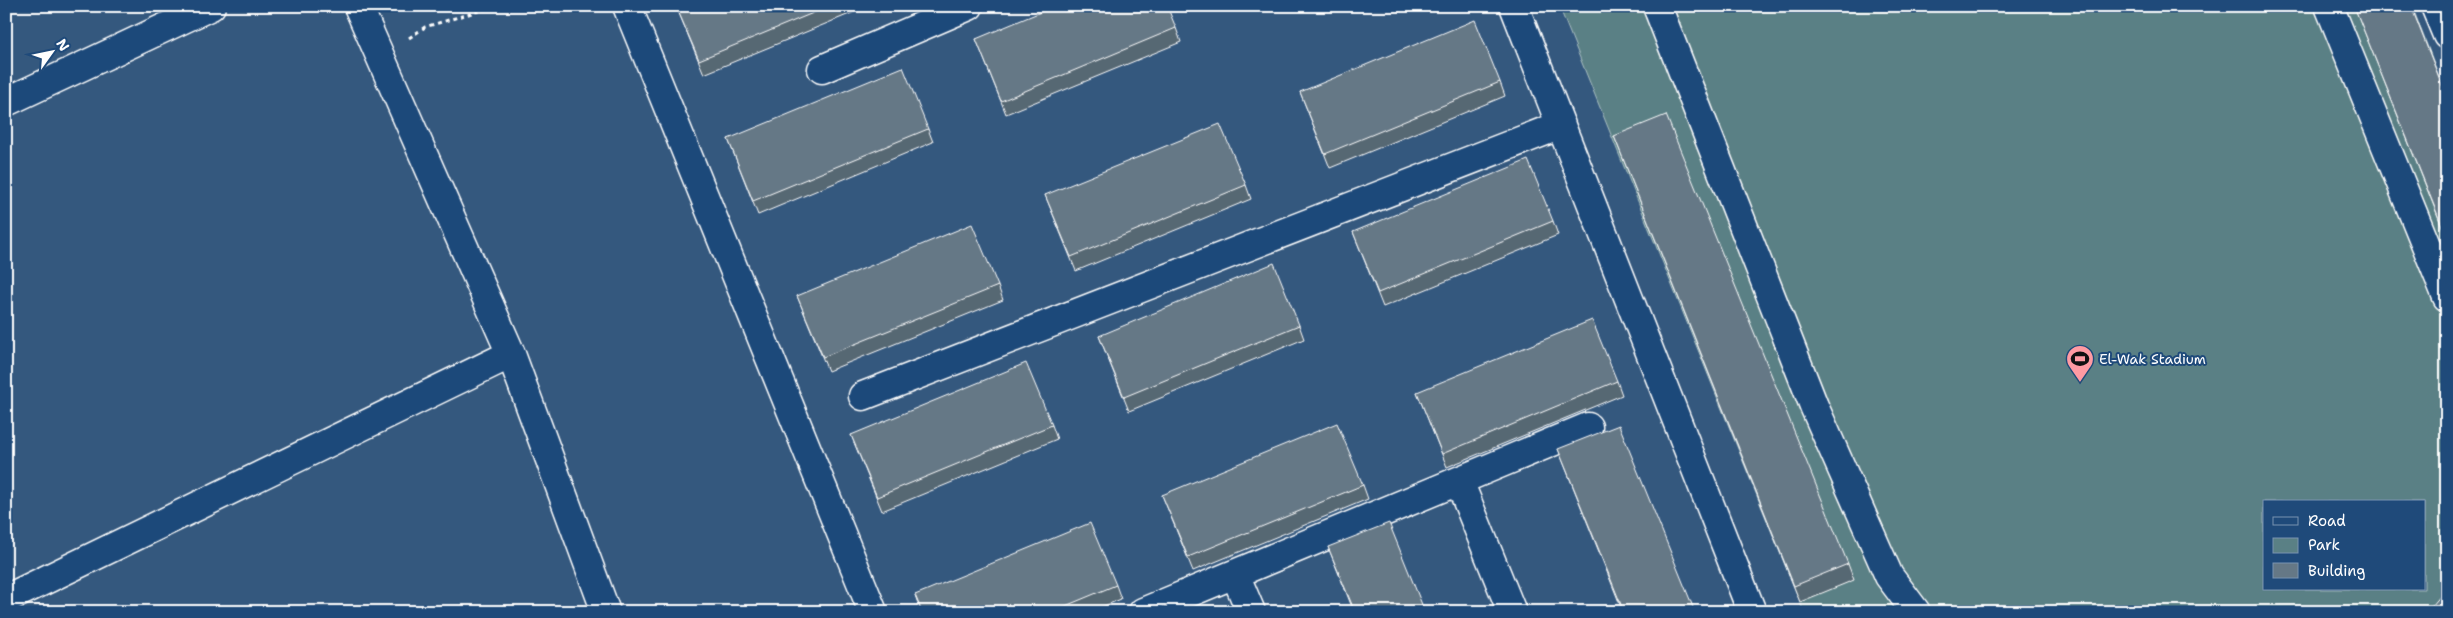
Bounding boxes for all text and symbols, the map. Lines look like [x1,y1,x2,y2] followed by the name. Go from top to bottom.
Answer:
[28,28,78,78] north arrow
[52,35,73,54] text: N
[2065,344,2095,383] sports icon: El-Wak Stadium
[2099,350,2206,368] place label: El-Wak Stadium
[2263,500,2426,590] legend
[2308,511,2346,531] text: Road
[2308,535,2340,555] text: Park
[2308,561,2365,581] text: Building

